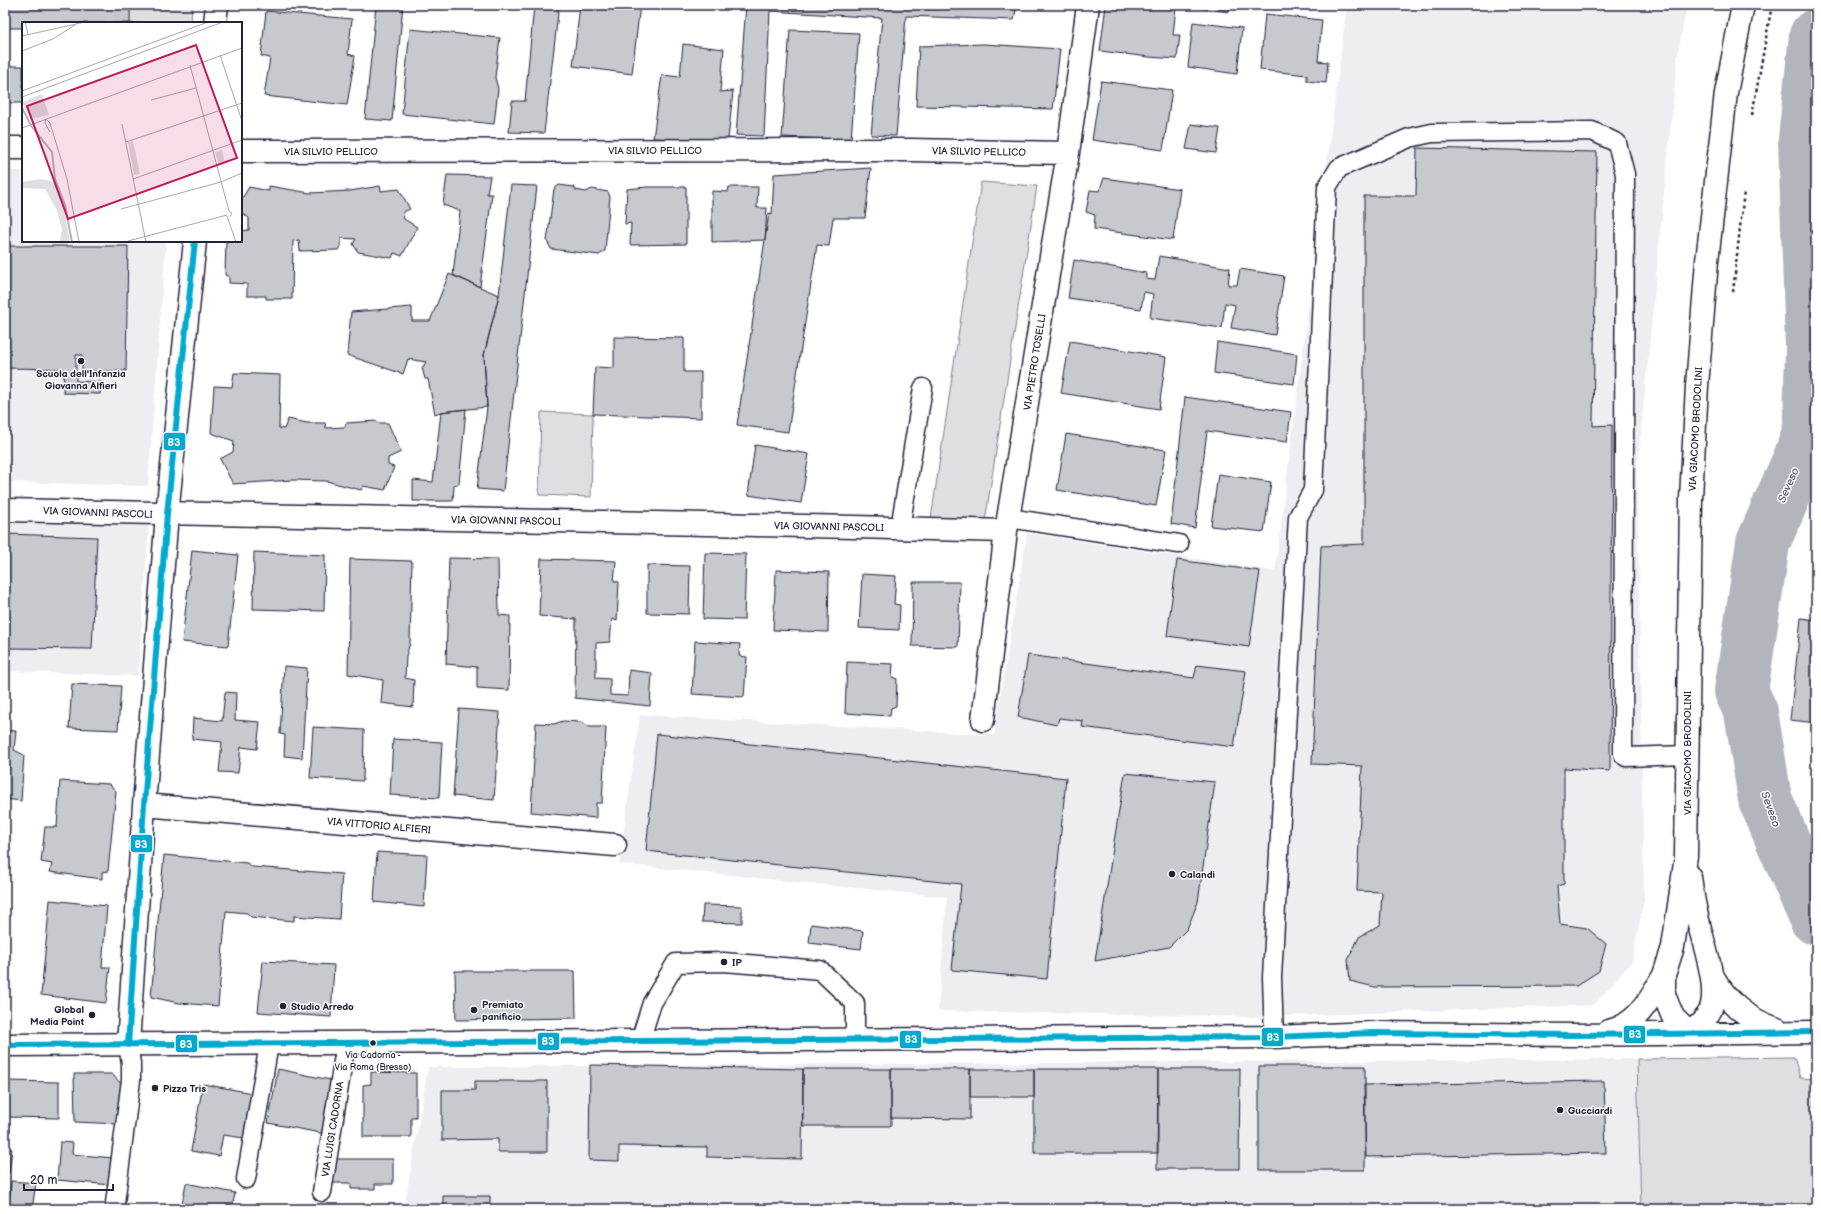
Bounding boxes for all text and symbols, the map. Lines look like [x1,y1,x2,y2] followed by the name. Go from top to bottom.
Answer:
[22,22,242,242] inset map
[608,145,702,157] street label: VIA SILVIO PELLICO
[932,145,1026,159] street label: VIA SILVIO PELLICO
[284,146,378,158] street label: VIA SILVIO PELLICO
[1021,313,1049,411] street label: VIA PIETRO TOSELLI
[76,356,86,366] marker: Scuola dell'Infanzia Giovanna Alfieri
[1687,367,1705,491] street label: VIA GIACOMO BRODOLINI
[36,368,126,392] place label: Scuola dell'Infanzia Giovanna Alfieri
[163,432,186,451] line badge: 83
[167,436,181,449] text: 83
[1775,465,1802,505] water label: Seveso
[43,505,153,521] street label: VIA GIOVANNI PASCOLI
[451,514,561,528] street label: VIA GIOVANNI PASCOLI
[774,520,884,534] street label: VIA GIOVANNI PASCOLI
[1682,691,1694,815] street label: VIA GIACOMO BRODOLINI
[1758,790,1783,829] water label: Seveso
[326,815,431,837] street label: VIA VITTORIO ALFIERI
[130,834,153,853] line badge: 83
[134,838,148,851] text: 83
[1167,869,1177,879] marker: Calandi
[1180,869,1215,881] place label: Calandi
[719,957,729,967] marker: IP
[732,957,742,969] place label: IP
[482,999,524,1023] place label: Premiato panificio
[278,1001,288,1011] marker: Studio Arredo
[291,1001,354,1013] place label: Studio Arredo
[30,1004,85,1028] place label: Global Media Point
[469,1005,479,1015] marker: Premiato panificio
[87,1010,97,1020] marker: Global Media Point
[1623,1025,1646,1044] line badge: 83
[1261,1027,1284,1047] line badge: 83
[1628,1028,1642,1041] text: 83
[899,1030,922,1049] line badge: 83
[1266,1031,1280,1044] text: 83
[537,1032,560,1051] line badge: 83
[904,1033,918,1046] text: 83
[175,1034,198,1053] line badge: 83
[541,1035,555,1048] text: 83
[179,1038,193,1051] text: 83
[368,1038,378,1048] marker: Via Cadorna - Via Roma (Bresso)
[335,1050,411,1073] place label: Via Cadorna - Via Roma (Bresso)
[320,1080,347,1178] street label: VIA LUIGI CADORNA
[150,1083,160,1093] marker: Pizza Tris
[163,1083,206,1095] place label: Pizza Tris
[1555,1105,1565,1115] marker: Gucciardi
[1568,1105,1612,1117] place label: Gucciardi
[24,1166,113,1192] scale bar
[30,1173,57,1188] text: 20 m

